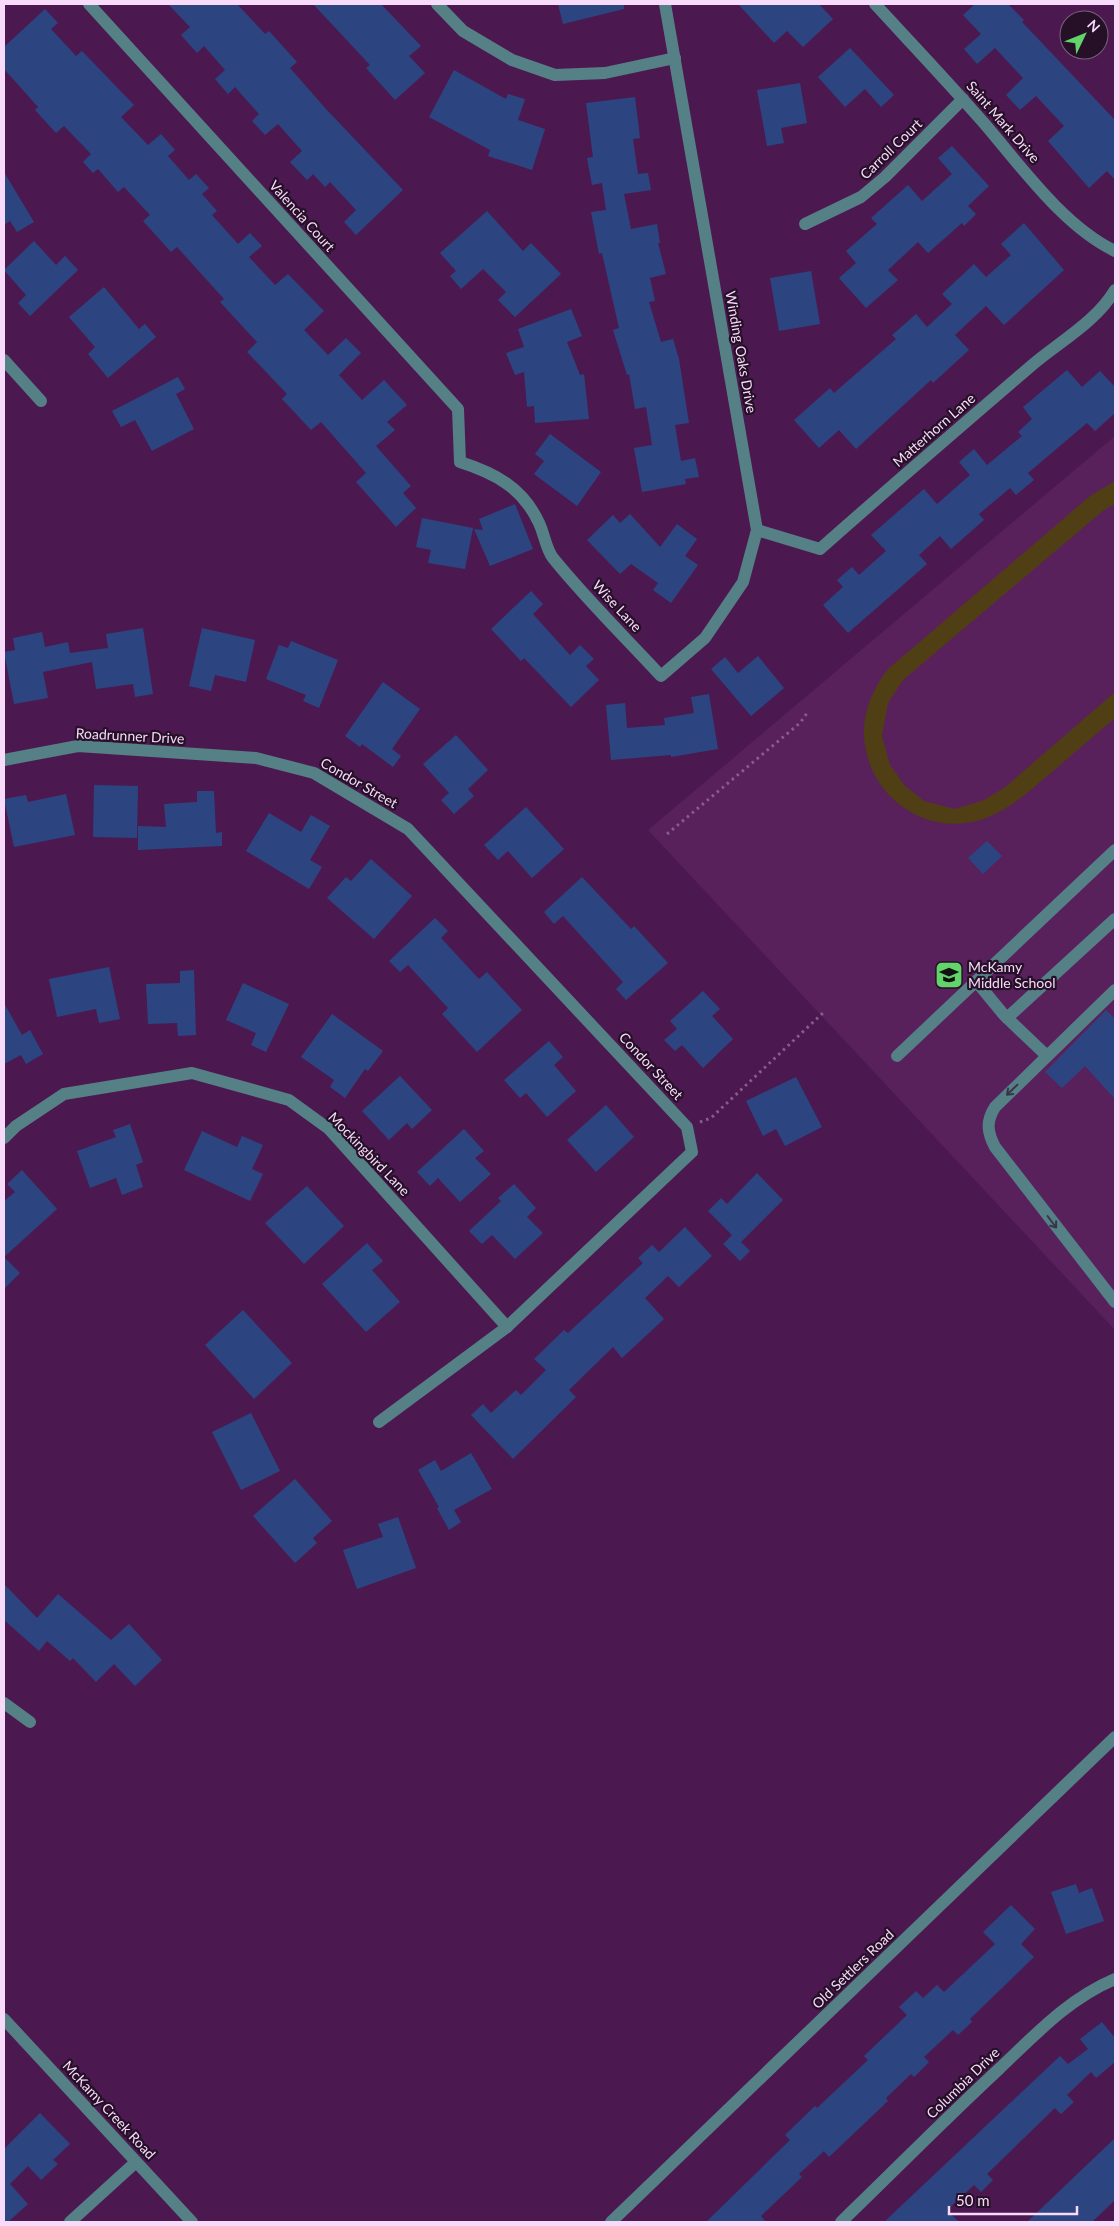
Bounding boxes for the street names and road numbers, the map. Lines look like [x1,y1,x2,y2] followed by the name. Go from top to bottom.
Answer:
[963,77,1044,166] street label: Saint Mark Drive
[856,115,925,182] street label: Carroll Court
[266,177,339,255] street label: Valencia Court
[722,290,761,414] street label: Winding Oaks Drive
[889,389,978,470] street label: Matterhorn Lane
[589,576,645,635] street label: Wise Lane
[75,724,185,747] street label: Roadrunner Drive
[318,754,401,811] street label: Condor Street
[616,1028,687,1103] street label: Condor Street
[325,1108,414,1199] street label: Mockingbird Lane
[808,1925,897,2012] street label: Old Settlers Road
[923,2044,1003,2122] street label: Columbia Drive
[59,2057,159,2162] street label: McKamy Creek Road

